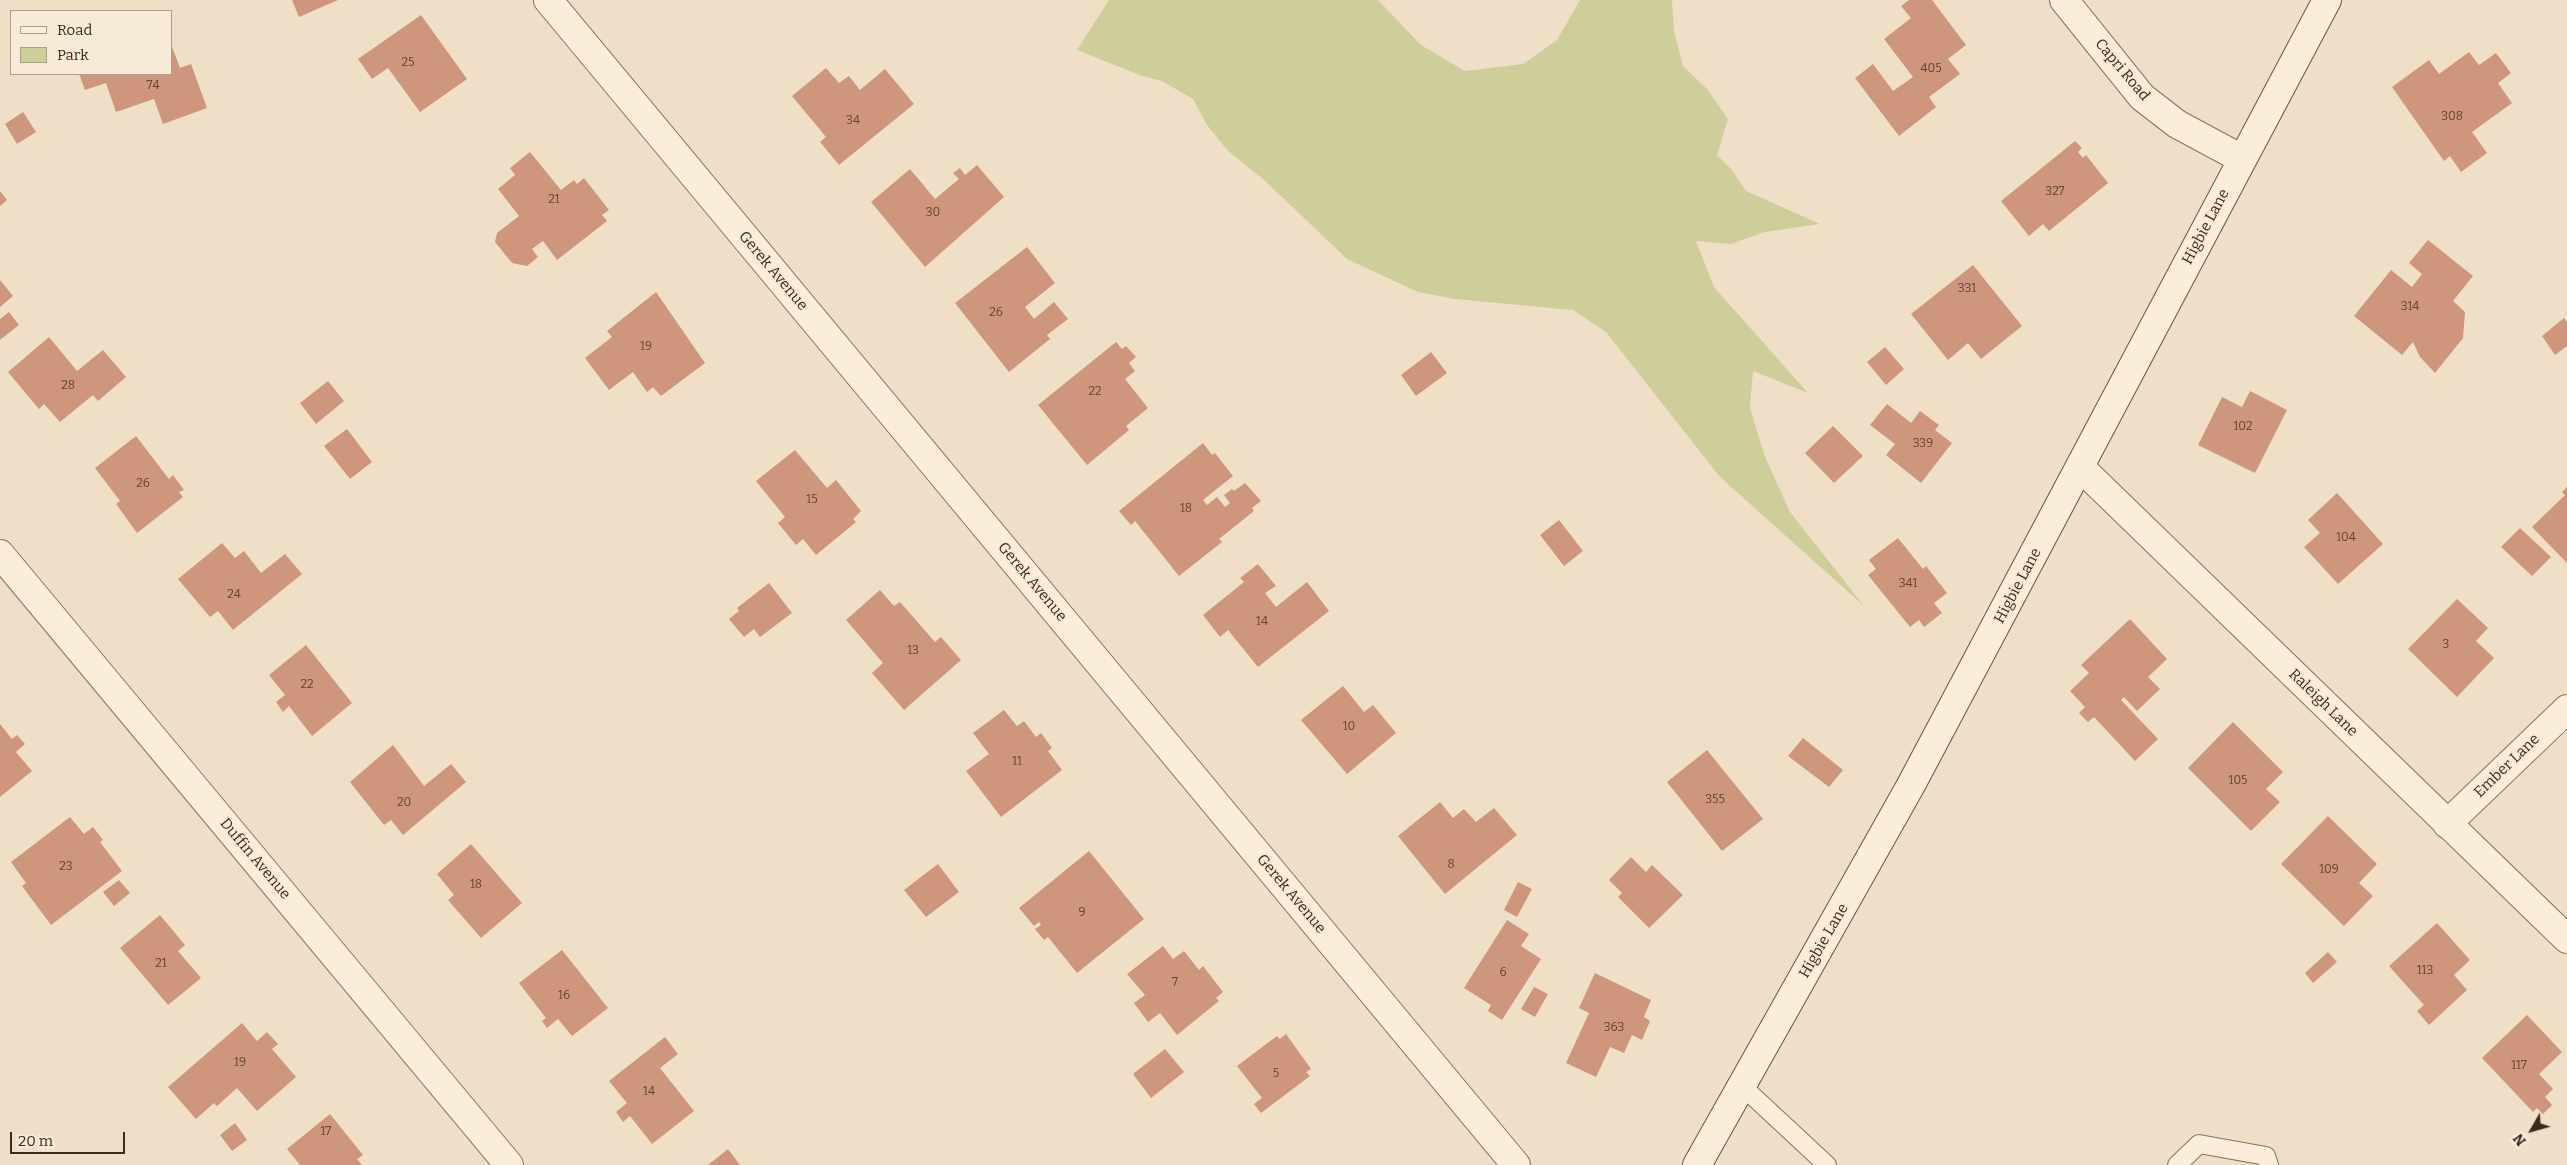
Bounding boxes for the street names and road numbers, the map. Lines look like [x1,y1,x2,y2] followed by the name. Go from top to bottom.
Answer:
[2091,35,2153,105] street label: Capri Road
[2179,186,2233,268] street label: Higbie Lane
[735,228,811,314] street label: Gerek Avenue
[994,539,1070,625] street label: Gerek Avenue
[1991,545,2045,627] street label: Higbie Lane
[2285,665,2361,741] street label: Raleigh Lane
[2471,730,2543,802] street label: Ember Lane
[216,815,294,903] street label: Duffin Avenue
[1253,851,1329,937] street label: Gerek Avenue
[1795,901,1853,981] street label: Higbie Lane

